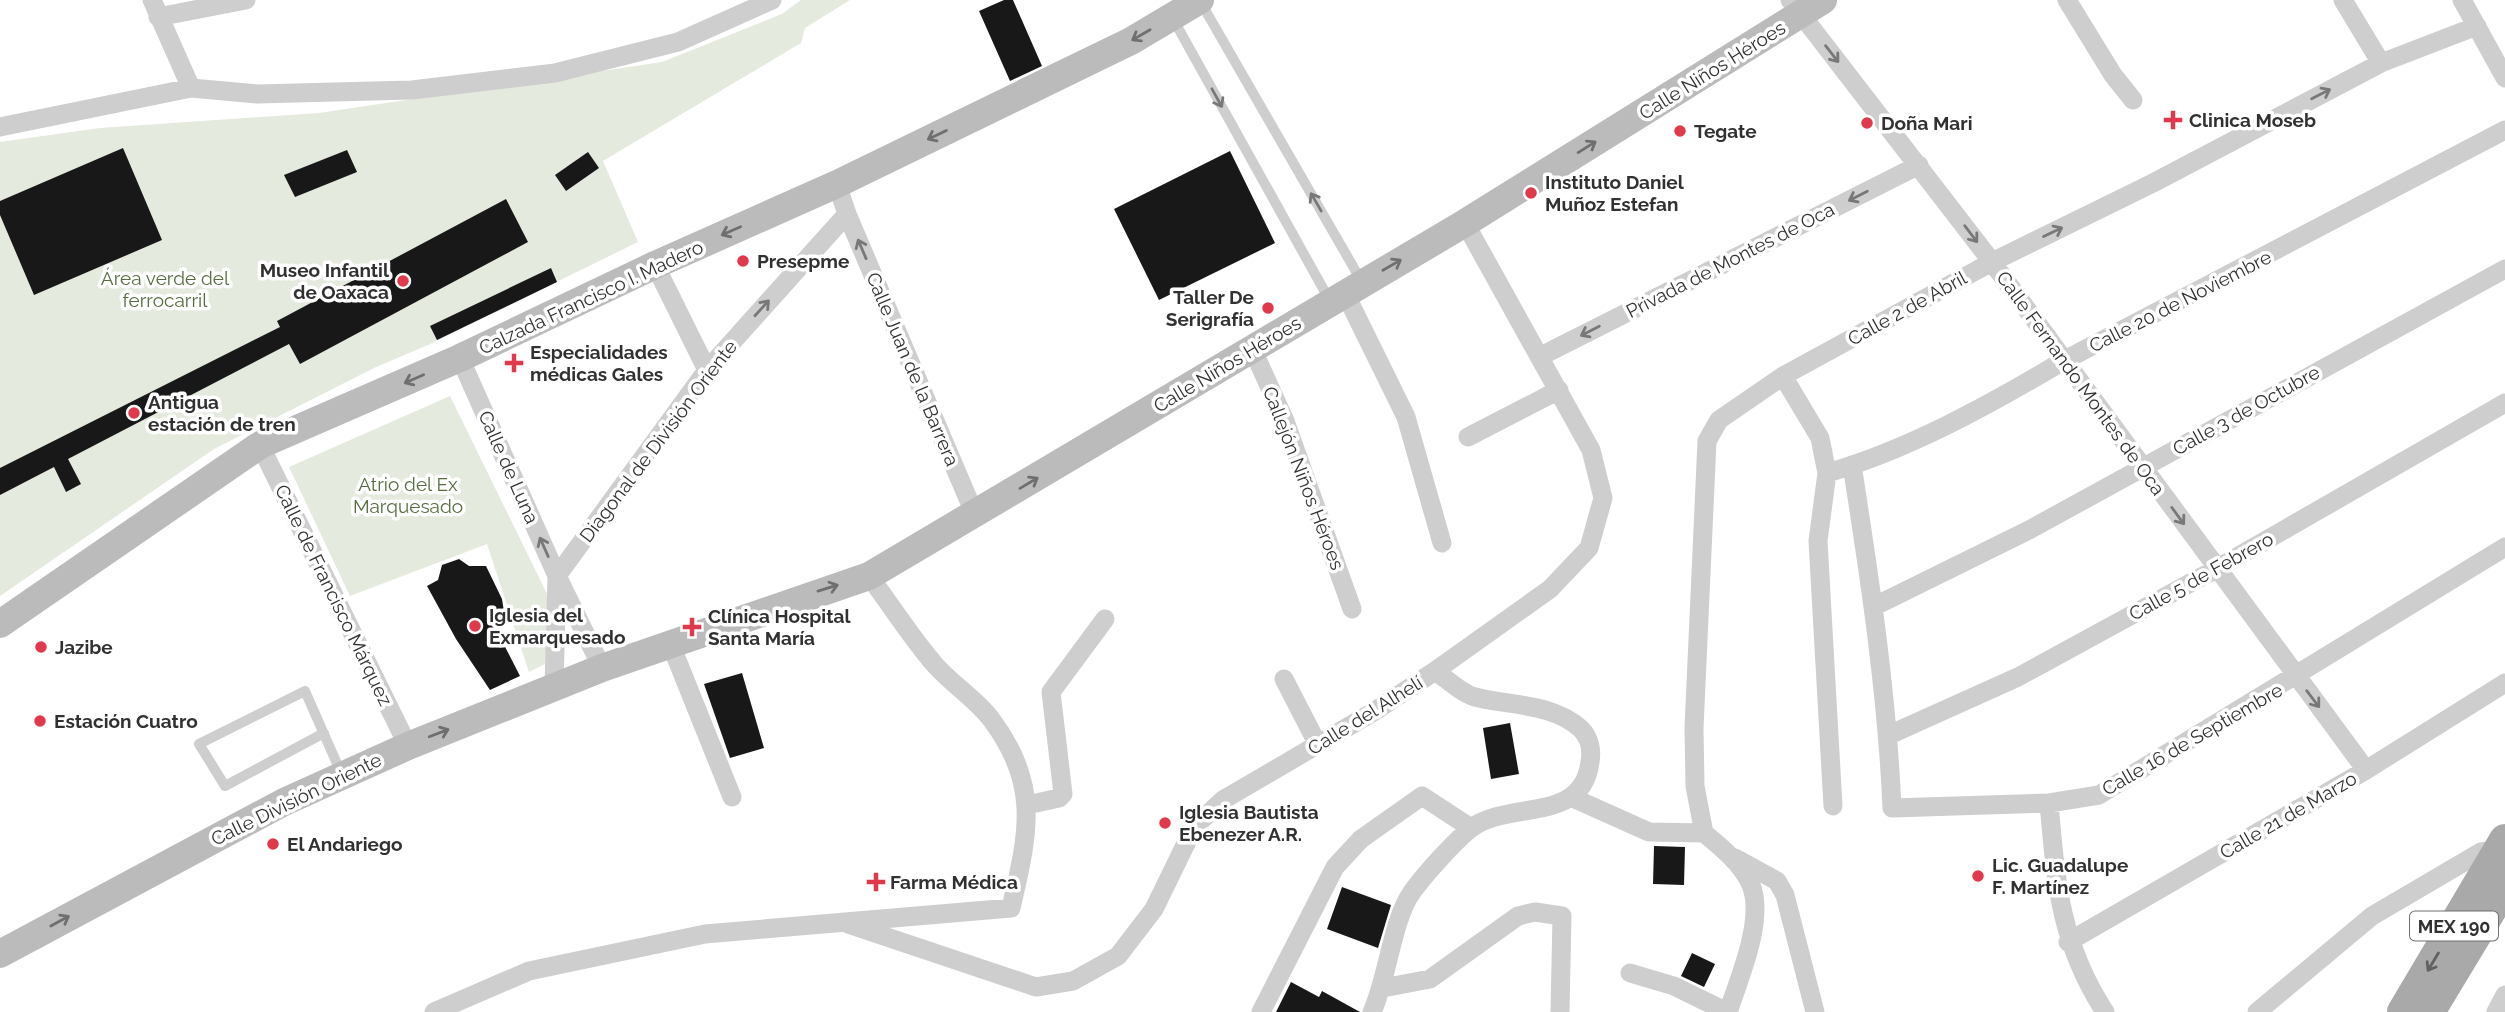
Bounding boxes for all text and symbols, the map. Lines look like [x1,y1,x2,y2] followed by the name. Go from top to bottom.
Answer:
[1635,16,1789,124] street label: Calle Niños Héroes
[1132,28,1152,42] one-way arrow
[1824,44,1839,63] one-way arrow
[2310,86,2331,100] one-way arrow
[1211,87,1224,108] one-way arrow
[2189,109,2316,131] place label: Clinica Moseb
[2163,110,2183,130] marker: Clinica Moseb
[1881,112,1972,134] place label: Doña Mari
[1859,115,1875,131] marker: Doña Mari
[1694,120,1757,142] place label: Tegate
[1672,123,1688,139] marker: Tegate
[927,129,948,143] one-way arrow
[1576,140,1596,154] one-way arrow
[1545,171,1685,215] place label: Instituto Daniel Muñoz Estefan
[1523,185,1539,201] marker: Instituto Daniel Muñoz Estefan
[1848,189,1869,203] one-way arrow
[1309,193,1323,213] one-way arrow
[1622,198,1838,322] street label: Privada de Montes de Oca
[1964,224,1979,243] one-way arrow
[2042,224,2063,238] one-way arrow
[721,225,742,238] one-way arrow
[475,235,707,359] street label: Calzada Francisco I. Madero
[855,239,868,261] one-way arrow
[2085,245,2275,357] street label: Calle 20 de Noviembre
[757,250,849,272] place label: Presepme
[735,253,751,269] marker: Presepme
[1382,258,1402,272] one-way arrow
[260,259,390,303] place label: Museo Infantil de Oaxaca
[1844,266,1971,350] street label: Calle 2 de Abril
[101,267,230,311] park label: Área verde del ferrocarril
[1992,267,2170,499] street label: Calle Fernando Montes de Oca
[862,269,964,469] street label: Calle Juan de la Barrera
[395,273,411,289] marker: Museo Infantil de Oaxaca
[1166,286,1254,330] place label: Taller De Serigrafía
[754,299,770,317] one-way arrow
[1260,300,1276,316] marker: Taller De Serigrafía
[1149,311,1305,417] street label: Calle Niños Héroes
[1580,325,1601,339] one-way arrow
[575,336,741,546] street label: Diagonal de División Oriente
[530,341,668,385] place label: Especialidades médicas Gales
[504,353,524,373] marker: Especialidades médicas Gales
[2169,361,2323,459] street label: Calle 3 de Octubre
[403,373,425,386] one-way arrow
[1259,383,1349,573] street label: Callejón Niños Héroes
[148,391,296,435] place label: Antigua estación de tren
[126,405,142,421] marker: Antigua estación de tren
[474,407,544,527] street label: Calle de Luna
[353,473,463,517] park label: Atrio del Ex Marquesado
[1018,475,1038,489] one-way arrow
[271,481,397,709] street label: Calle de Francisco Márquez
[2170,507,2185,525] one-way arrow
[2125,527,2277,625] street label: Calle 5 de Febrero
[537,537,550,559] one-way arrow
[817,581,839,594] one-way arrow
[489,604,626,648] place label: Iglesia del Exmarquesado
[708,605,851,649] place label: Clínica Hospital Santa María
[682,617,702,637] marker: Clínica Hospital Santa María
[467,618,483,634] marker: Iglesia del Exmarquesado
[55,636,113,658] place label: Jazibe
[33,639,49,655] marker: Jazibe
[1304,670,1427,759] street label: Calle del Alhelí
[2098,678,2286,800] street label: Calle 16 de Septiembre
[2305,690,2320,709] one-way arrow
[54,710,198,732] place label: Estación Cuatro
[32,713,48,729] marker: Estación Cuatro
[428,726,449,739] one-way arrow
[207,748,385,850] street label: Calle División Oriente
[2216,767,2360,863] street label: Calle 21 de Marzo
[1179,801,1319,845] place label: Iglesia Bautista Ebenezer A.R.
[1157,815,1173,831] marker: Iglesia Bautista Ebenezer A.R.
[287,833,402,855] place label: El Andariego
[265,836,281,852] marker: El Andariego
[1992,854,2128,898] place label: Lic. Guadalupe F. Martínez
[1970,868,1986,884] marker: Lic. Guadalupe F. Martínez
[890,871,1018,893] place label: Farma Médica
[868,874,884,890] marker: Farma Médica
[2410,911,2498,940] road number: MEX 190
[49,914,70,928] one-way arrow
[2425,951,2439,971] one-way arrow

